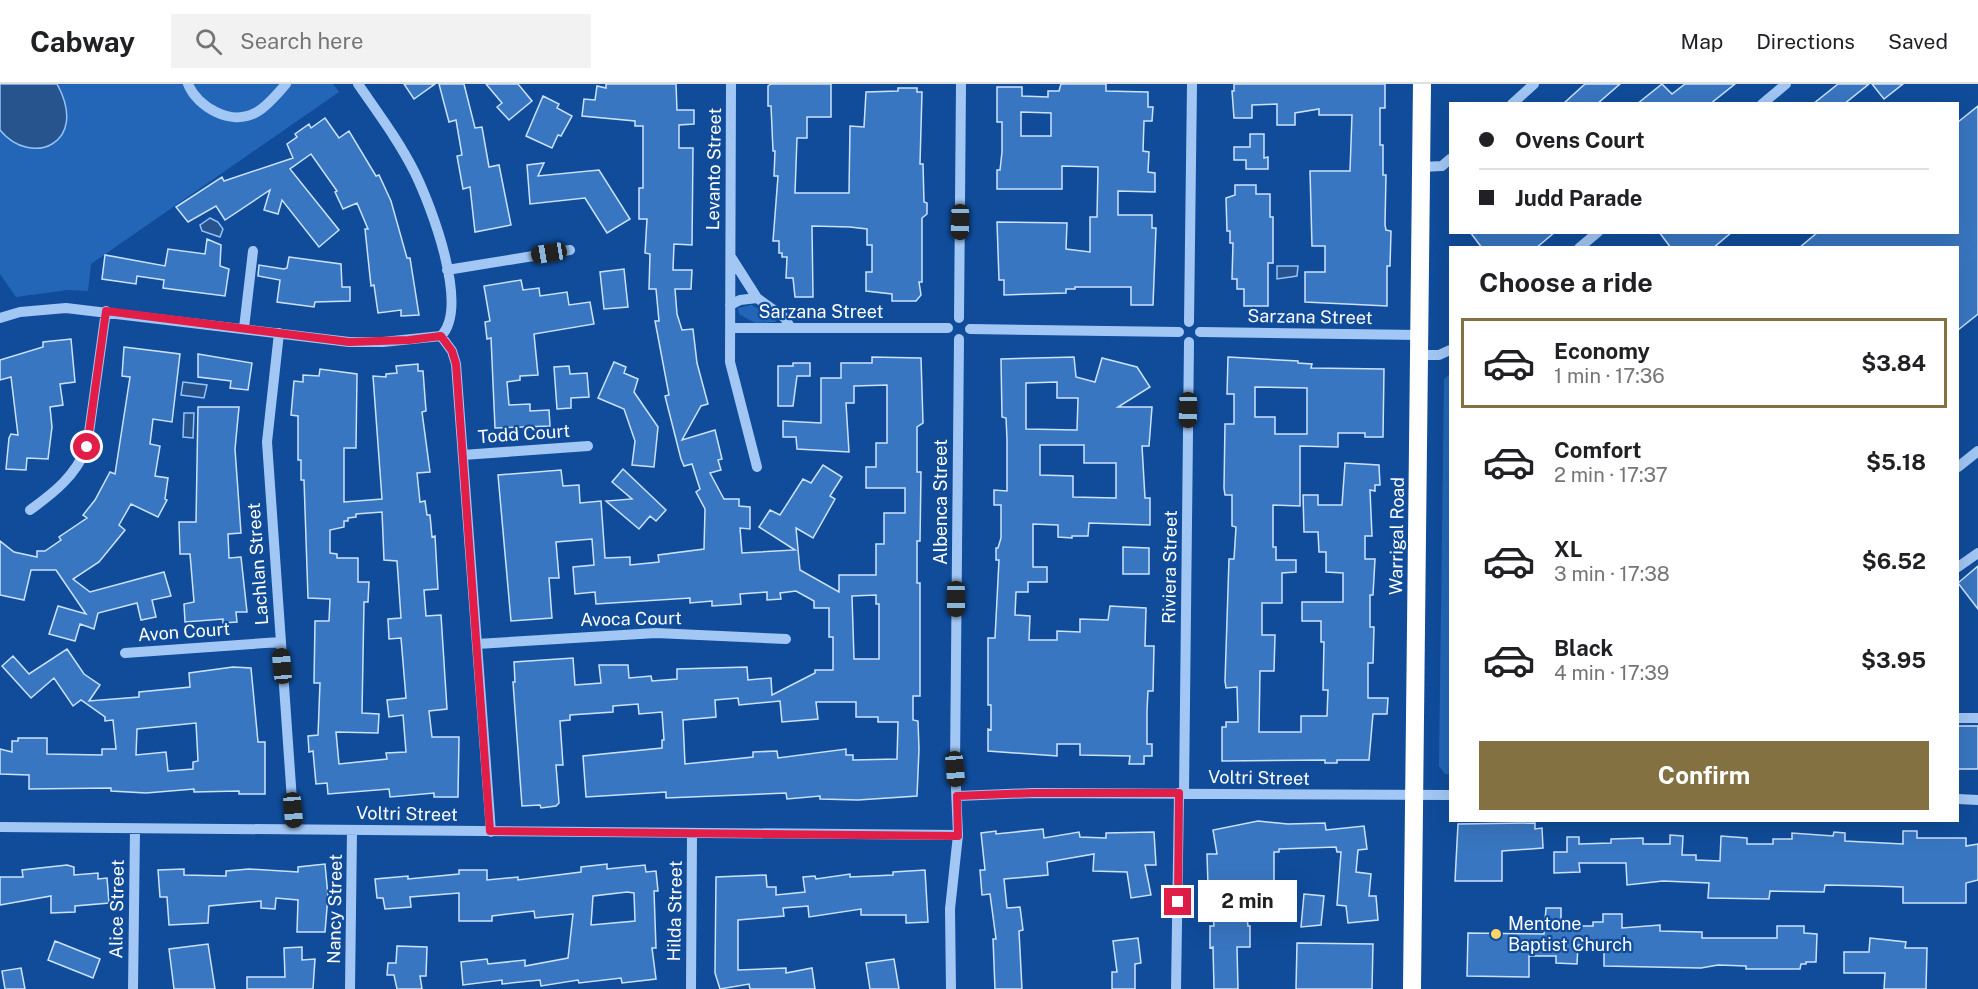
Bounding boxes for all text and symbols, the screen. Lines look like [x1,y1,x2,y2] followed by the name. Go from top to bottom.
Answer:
[171,14,591,68] search box
[30,25,135,58] text: Cabway
[192,25,225,58] icon: search
[240,28,363,54] text: Search here
[1681,29,1723,54] text: Map
[1756,29,1855,54] text: Directions
[1888,29,1948,54] text: Saved
[702,107,725,230] street label: Levanto Street
[1515,127,1645,153] text: Ovens Court
[1515,185,1643,211] text: Judd Parade
[951,204,969,240] car
[530,241,568,265] car
[1479,266,1653,298] text: Choose a ride
[758,301,884,322] street label: Sarzana Street
[1247,305,1373,328] street label: Sarzana Street
[1482,336,1536,390] icon: car
[1554,338,1650,364] text: Economy
[1861,350,1926,376] text: $3.84
[1554,364,1665,388] text: 1 min · 17:36
[1179,392,1197,428] car
[477,420,571,447] street label: Todd Court
[73,433,100,460] route start
[1482,435,1536,489] icon: car
[1554,437,1641,463] text: Comfort
[930,439,951,565] street label: Albenca Street
[1866,449,1926,475] text: $5.18
[1554,463,1668,487] text: 2 min · 17:37
[1385,477,1408,595] street label: Warrigal Road
[243,502,272,626] street label: Lachlan Street
[1158,510,1181,624] street label: Riviera Street
[1482,534,1536,588] icon: car
[1554,536,1582,562] text: XL
[1862,548,1926,574] text: $6.52
[1554,562,1670,586] text: 3 min · 17:38
[947,581,965,617] car
[580,607,682,630] street label: Avoca Court
[137,618,231,645] street label: Avon Court
[1482,633,1536,687] icon: car
[1554,635,1613,661] text: Black
[271,647,293,685] car
[1861,647,1926,673] text: $3.95
[1554,661,1669,685] text: 4 min · 17:39
[1479,741,1929,810] button: Confirm
[944,750,966,788] car
[1208,766,1310,789] street label: Voltri Street
[282,791,304,829] car
[356,802,458,825] street label: Voltri Street
[323,854,346,964] street label: Nancy Street
[105,859,128,959] street label: Alice Street
[663,860,686,962] street label: Hilda Street
[1199,881,1298,923] callout: 2 min
[1164,888,1191,915] route end
[1221,889,1274,913] text: 2 min
[1508,913,1632,955] place label: Mentone Baptist Church
[1489,927,1503,941] marker: Mentone Baptist Church

